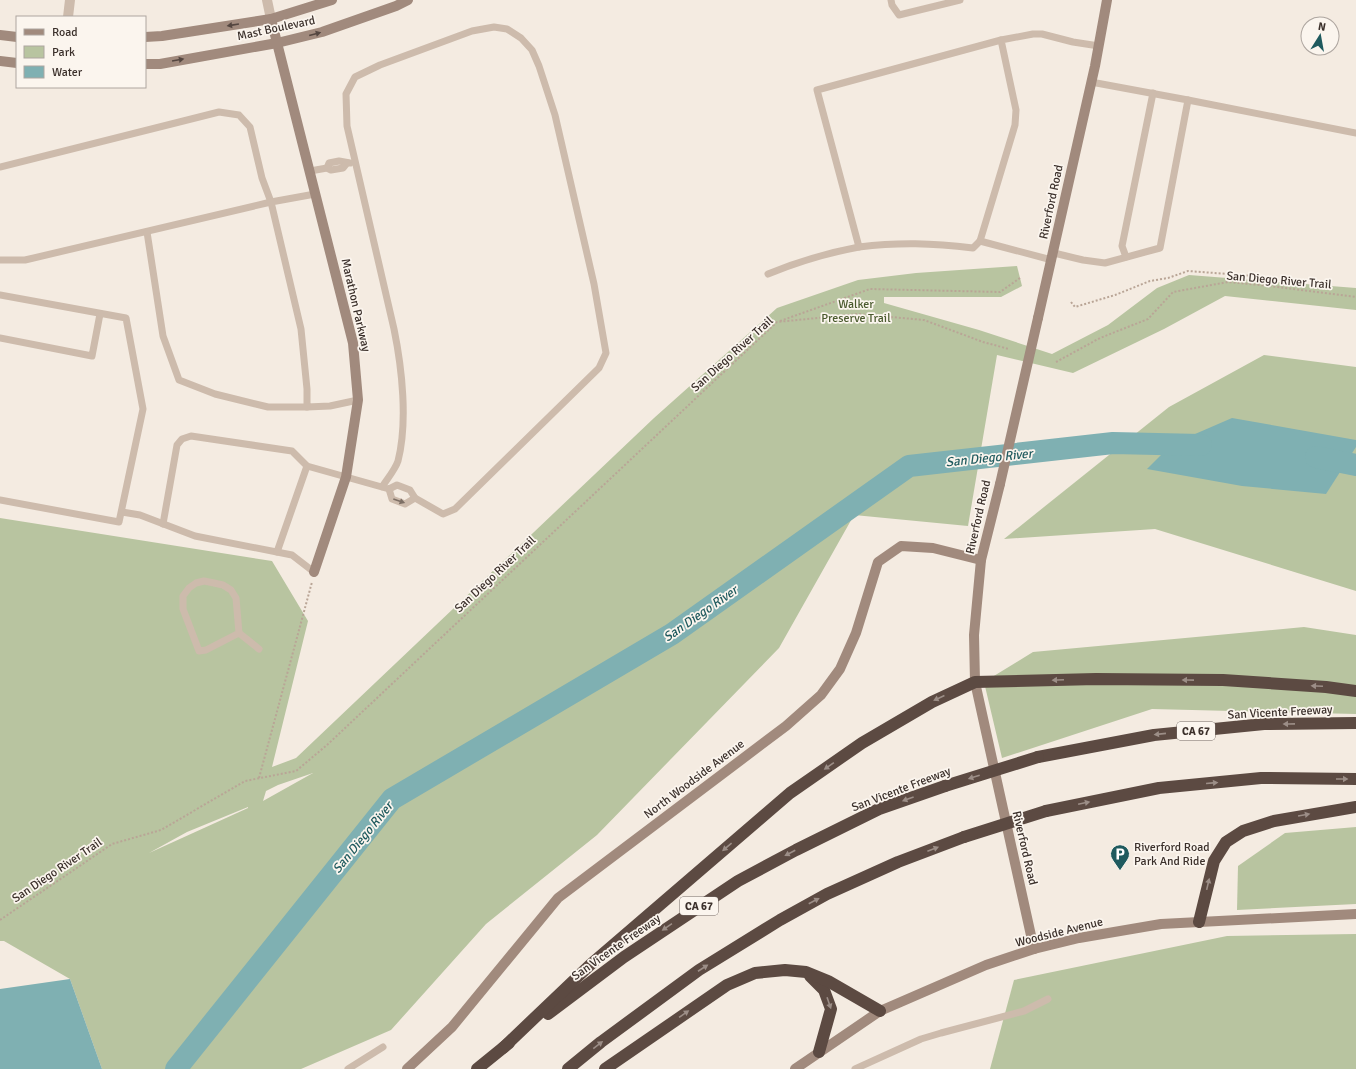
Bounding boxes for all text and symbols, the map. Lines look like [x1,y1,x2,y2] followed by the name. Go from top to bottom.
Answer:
[236,13,316,44] street label: Mast Boulevard
[16,16,146,88] legend
[1300,16,1340,56] north arrow
[1317,20,1327,34] text: N
[227,22,239,28] one-way arrow
[52,25,78,40] text: Road
[309,30,321,36] one-way arrow
[52,45,75,60] text: Park
[172,57,184,63] one-way arrow
[52,65,83,80] text: Water
[1036,164,1067,241] street label: Riverford Road
[337,257,374,354] street label: Marathon Parkway
[1226,268,1333,293] street label: San Diego River Trail
[821,297,891,326] park label: Walker Preserve Trail
[688,313,777,395] street label: San Diego River Trail
[945,445,1035,470] water label: San Diego River
[963,479,994,556] street label: Riverford Road
[393,498,405,504] one-way arrow
[452,533,539,616] street label: San Diego River Trail
[660,581,743,645] water label: San Diego River
[1051,677,1064,683] one-way arrow
[1181,677,1194,683] one-way arrow
[1311,683,1323,690] one-way arrow
[933,696,945,702] one-way arrow
[1227,702,1333,723] street label: San Vicente Freeway
[1282,721,1295,727] one-way arrow
[1177,722,1215,740] road number: CA 67
[1153,731,1166,738] one-way arrow
[641,737,748,822] street label: North Woodside Avenue
[823,762,834,770] one-way arrow
[849,763,953,815] street label: San Vicente Freeway
[968,774,980,780] one-way arrow
[1336,776,1349,782] one-way arrow
[1206,780,1218,786] one-way arrow
[902,796,914,802] one-way arrow
[329,797,398,876] water label: San Diego River
[1078,800,1090,806] one-way arrow
[1009,810,1040,887] street label: Riverford Road
[1298,812,1310,818] one-way arrow
[9,834,106,906] street label: San Diego River Trail
[1134,840,1210,869] place label: Riverford Road Park And Ride
[721,842,732,851] one-way arrow
[1109,843,1131,871] parking icon: Riverford Road Park And Ride
[928,845,940,851] one-way arrow
[785,850,796,856] one-way arrow
[1206,878,1212,891] one-way arrow
[680,897,718,915] road number: CA 67
[809,898,820,904] one-way arrow
[569,911,664,984] street label: San Vicente Freeway
[1014,914,1104,951] street label: Woodside Avenue
[662,924,673,931] one-way arrow
[697,964,709,971] one-way arrow
[826,997,832,1009] one-way arrow
[679,1010,689,1018] one-way arrow
[593,1040,604,1049] one-way arrow

